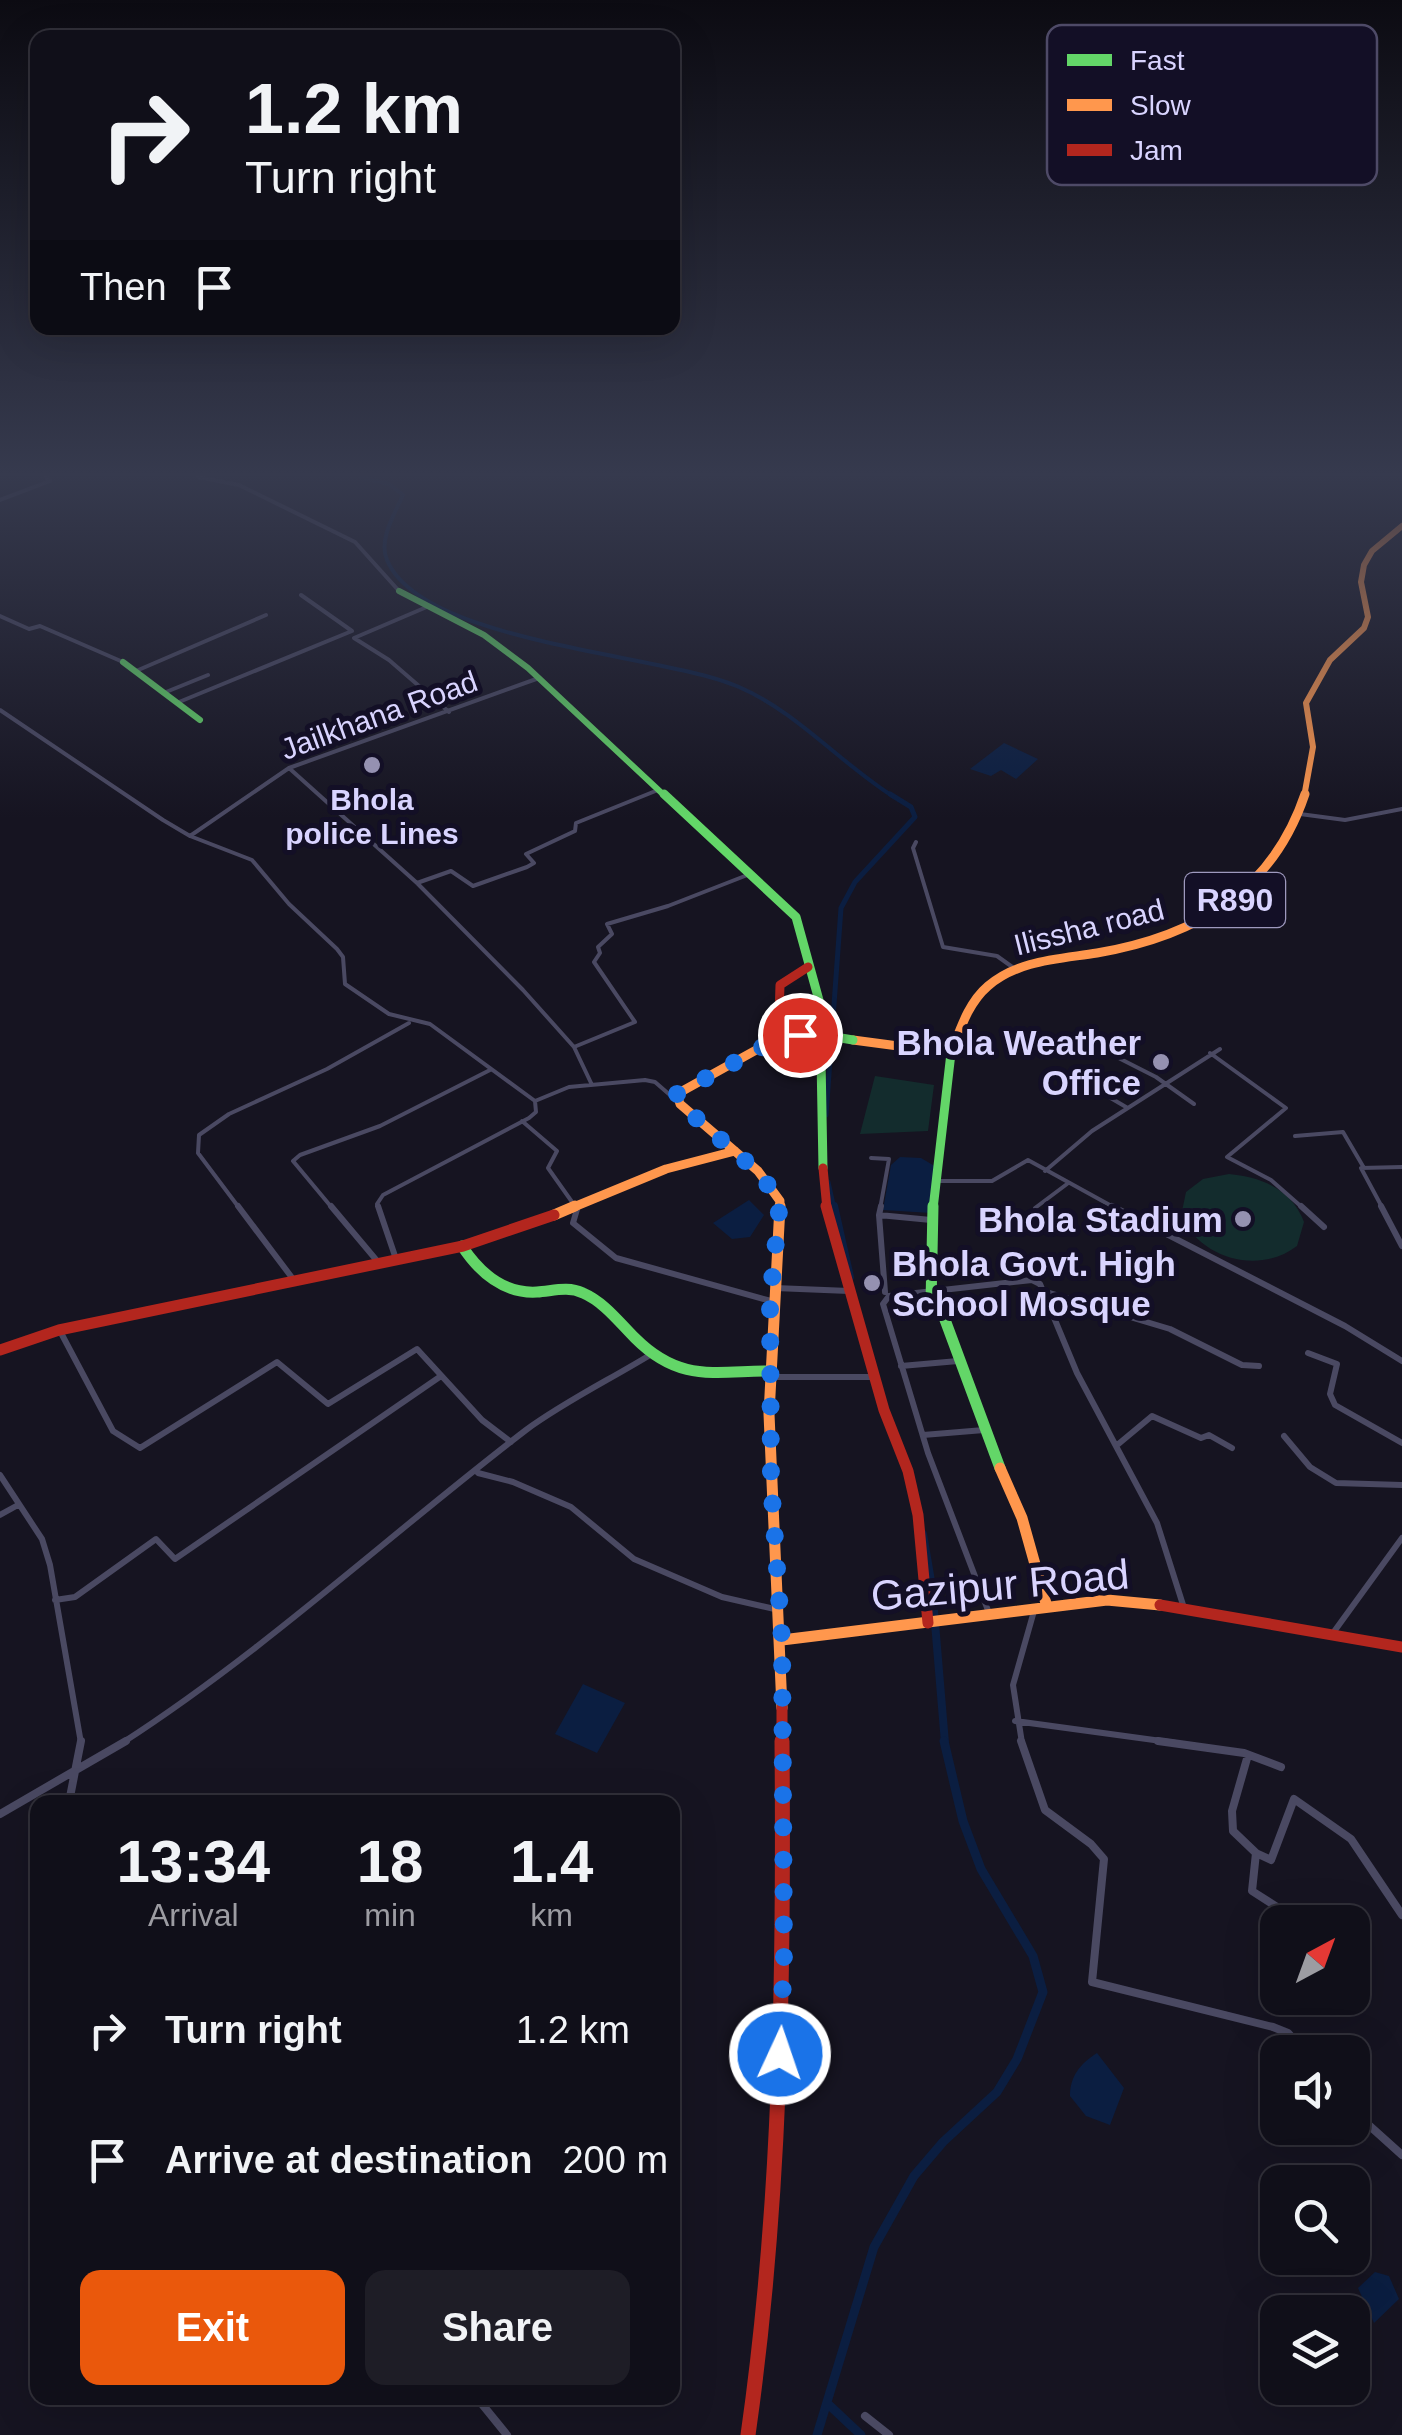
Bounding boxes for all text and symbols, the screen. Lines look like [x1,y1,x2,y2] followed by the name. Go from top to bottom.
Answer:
[1047,25,1377,185] legend
[1130,45,1185,76] text: Fast
[80,70,210,200] icon: right
[245,70,463,148] text: 1.2 km
[1130,90,1191,121] text: Slow
[1130,135,1183,166] text: Jam
[245,152,436,203] text: Turn right
[187,260,242,315] icon: arrive
[80,266,167,308] text: Then
[276,664,482,766] street label: Jailkhana Road
[361,754,383,776] marker: Bhola police Lines
[285,783,459,850] place label: Bhola police Lines
[1185,873,1285,927] road number: R890
[1011,892,1167,962] street label: Ilissha road
[758,993,843,1078] pin
[773,1008,828,1063] icon: arrive
[897,1023,1141,1102] place label: Bhola Weather Office
[1150,1051,1172,1073] marker: Bhola Weather Office
[978,1200,1223,1239] place label: Bhola Stadium
[1232,1208,1254,1230] marker: Bhola Stadium
[892,1244,1176,1323] place label: Bhola Govt. High School Mosque
[861,1272,883,1294] marker: Bhola Govt. High School Mosque
[869,1550,1131,1620] street label: Gazipur Road
[117,1828,270,1895] text: 13:34
[357,1828,423,1895] text: 18
[510,1828,593,1895] text: 1.4
[148,1897,239,1933] text: Arrival
[364,1897,416,1933] text: min
[530,1897,573,1933] text: km
[1260,1905,1370,2015] north arrow
[1260,1905,1370,2405] map controls
[728,2002,832,2106] position arrow
[80,2003,135,2058] icon: right
[165,2009,342,2051] text: Turn right
[516,2009,630,2051] text: 1.2 km
[1260,2035,1370,2145] button: sound
[80,2133,135,2188] icon: arrive
[165,2139,532,2181] text: Arrive at destination
[562,2139,668,2181] text: 200 m
[1260,2165,1370,2275] button: search
[80,2270,345,2385] button: Exit
[365,2270,630,2385] button: Share
[1260,2295,1370,2405] button: layers

